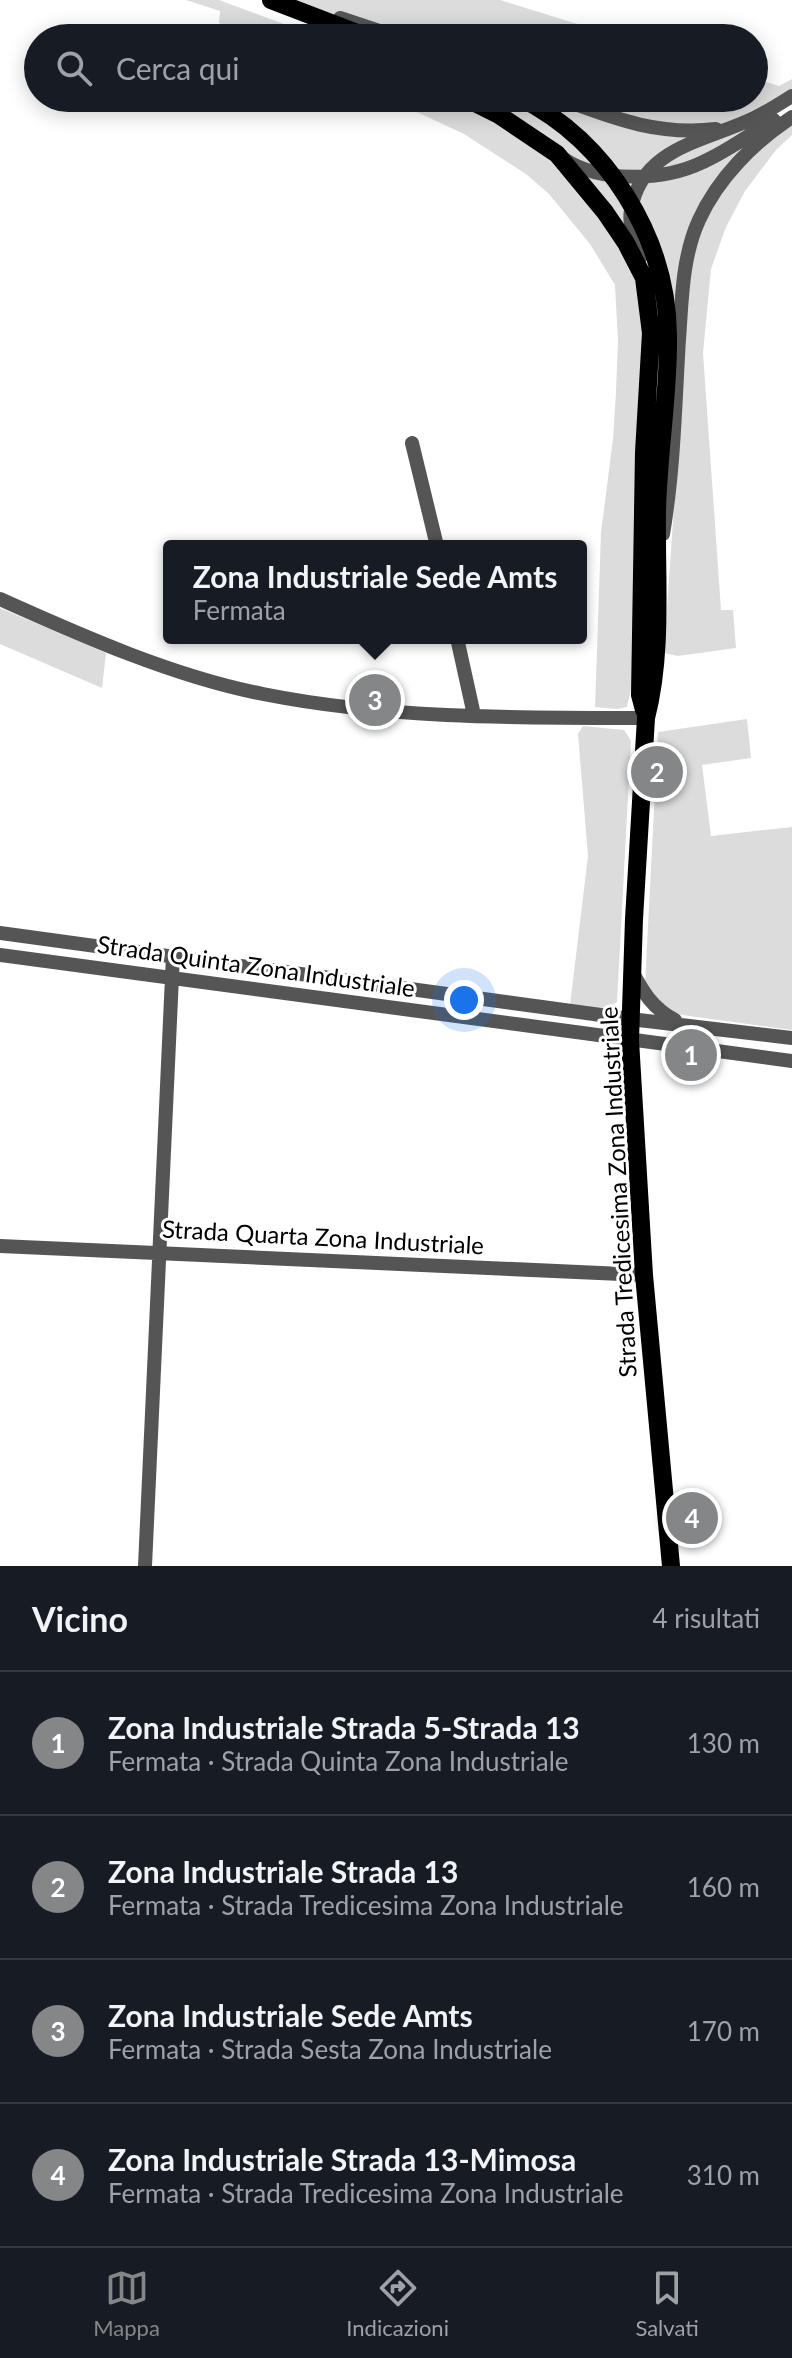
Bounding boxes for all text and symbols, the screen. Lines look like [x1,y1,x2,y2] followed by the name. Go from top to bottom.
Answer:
[24,24,768,112] search box
[52,46,96,90] icon: search
[116,50,240,86] text: Cerca qui
[163,540,587,644] popup
[193,558,557,594] text: Zona Industriale Sede Amts
[193,594,286,626] text: Fermata
[349,670,401,730] pin: 3
[631,742,683,802] pin: 2
[95,929,417,1002] street label: Strada Quinta Zona Industriale
[444,980,484,1020] your location
[593,1006,642,1378] street label: Strada Tredicesima Zona Industriale
[665,1025,717,1085] pin: 1
[161,1214,485,1259] street label: Strada Quarta Zona Industriale
[666,1488,718,1548] pin: 4
[32,1598,128,1639] text: Vicino
[653,1602,760,1634] text: 4 risultati
[108,1709,580,1745] text: Zona Industriale Strada 5-Strada 13
[50,1727,66,1759] text: 1
[687,1727,760,1759] text: 130 m
[108,1745,569,1777] text: Fermata · Strada Quinta Zona Industriale
[108,1853,458,1889] text: Zona Industriale Strada 13
[50,1871,66,1903] text: 2
[687,1871,760,1903] text: 160 m
[108,1889,624,1921] text: Fermata · Strada Tredicesima Zona Industriale
[108,1997,473,2033] text: Zona Industriale Sede Amts
[50,2015,66,2047] text: 3
[687,2015,760,2047] text: 170 m
[108,2033,552,2065] text: Fermata · Strada Sesta Zona Industriale
[108,2141,576,2177] text: Zona Industriale Strada 13-Mimosa
[50,2159,66,2191] text: 4
[687,2159,760,2191] text: 310 m
[108,2177,624,2209] text: Fermata · Strada Tredicesima Zona Industriale
[93,2266,160,2341] tab: Mappa
[346,2266,449,2341] tab: Indicazioni
[635,2266,699,2341] tab: Salvati

